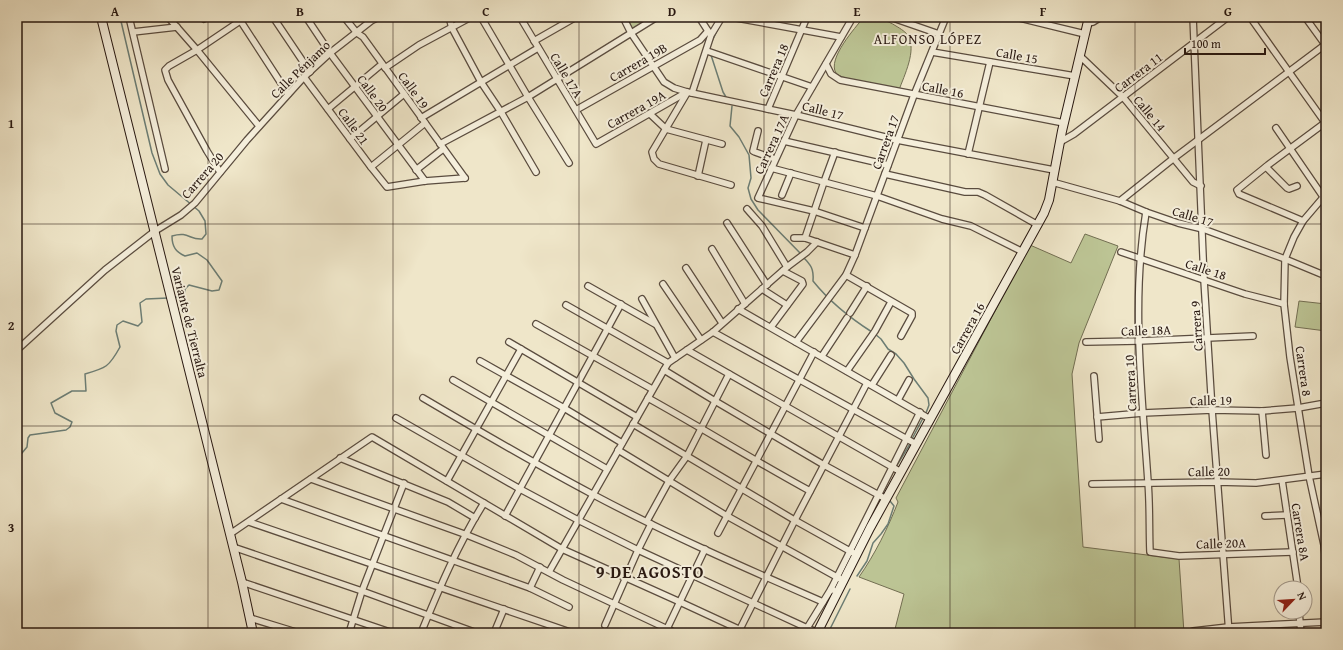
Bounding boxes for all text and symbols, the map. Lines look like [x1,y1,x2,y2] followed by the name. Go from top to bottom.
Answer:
[111,2,120,21] text: A
[296,2,304,21] text: B
[482,2,490,21] text: C
[668,2,676,21] text: D
[854,2,861,21] text: E
[1040,2,1047,21] text: F
[1224,2,1232,21] text: G
[874,29,982,49] district label: ALFONSO LÓPEZ
[1185,30,1265,56] scale bar
[1191,35,1221,52] text: 100 m
[266,36,335,103] street label: Calle Pénjamo
[606,38,671,87] street label: Carrera 19B
[754,40,793,100] street label: Carrera 18
[995,42,1039,68] street label: Calle 15
[1110,48,1167,97] street label: Carrera 11
[546,49,588,102] street label: Calle 17A
[394,68,434,113] street label: Calle 19
[353,71,393,116] street label: Calle 20
[920,76,965,103] street label: Calle 16
[603,85,669,133] street label: Carrera 19A
[1129,91,1170,136] street label: Calle 14
[800,96,846,125] street label: Calle 17
[334,104,374,149] street label: Calle 21
[749,111,794,177] street label: Carrera 17A
[867,112,904,172] street label: Carrera 17
[8,114,14,133] text: 1
[177,148,228,203] street label: Carrera 20
[1170,201,1216,232] street label: Calle 17
[1183,254,1229,285] street label: Calle 18
[167,265,213,381] street label: Variante de Tierralta
[945,299,989,358] street label: Carrera 16
[1185,300,1208,352] street label: Carrera 9
[8,316,15,335] text: 2
[1121,320,1171,341] street label: Calle 18A
[1291,345,1316,397] street label: Carrera 8
[1120,354,1141,412] street label: Carrera 10
[1190,391,1232,410] street label: Calle 19
[1188,462,1230,481] street label: Calle 20
[1287,502,1314,562] street label: Carrera 8A
[8,518,14,537] text: 3
[1196,533,1246,554] street label: Calle 20A
[596,559,704,584] district label: 9 DE AGOSTO
[1273,580,1313,620] north arrow
[1293,589,1311,603] text: N

